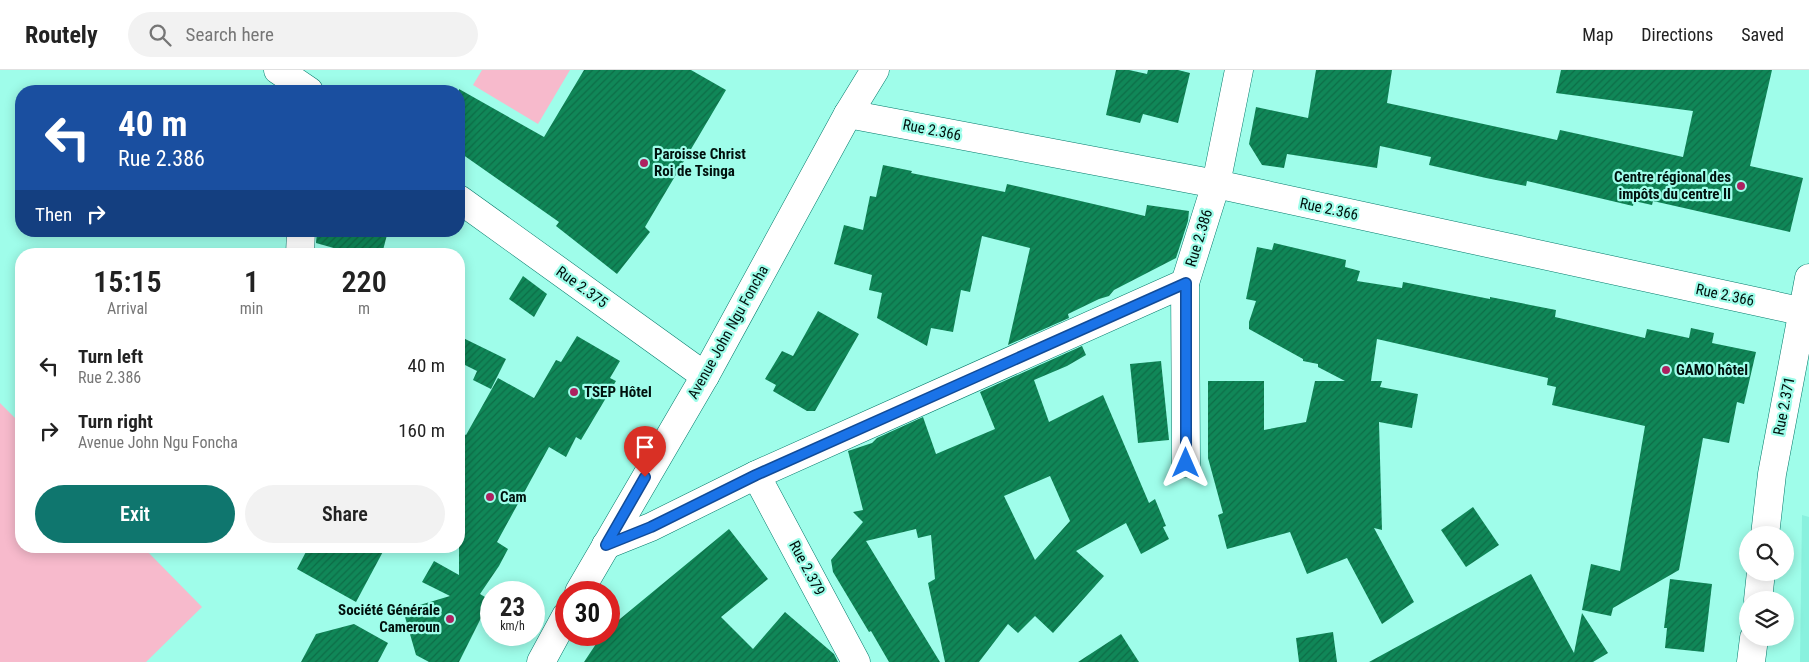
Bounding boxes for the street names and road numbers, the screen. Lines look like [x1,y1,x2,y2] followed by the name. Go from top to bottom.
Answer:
[901,116,963,144] street label: Rue 2.366
[1298,194,1360,224] street label: Rue 2.366
[1182,207,1216,269] street label: Rue 2.386
[553,262,611,312] street label: Rue 2.375
[684,262,772,402] street label: Avenue John Ngu Foncha
[1694,280,1756,310] street label: Rue 2.366
[1770,375,1798,437] street label: Rue 2.371
[785,538,829,598] street label: Rue 2.379

